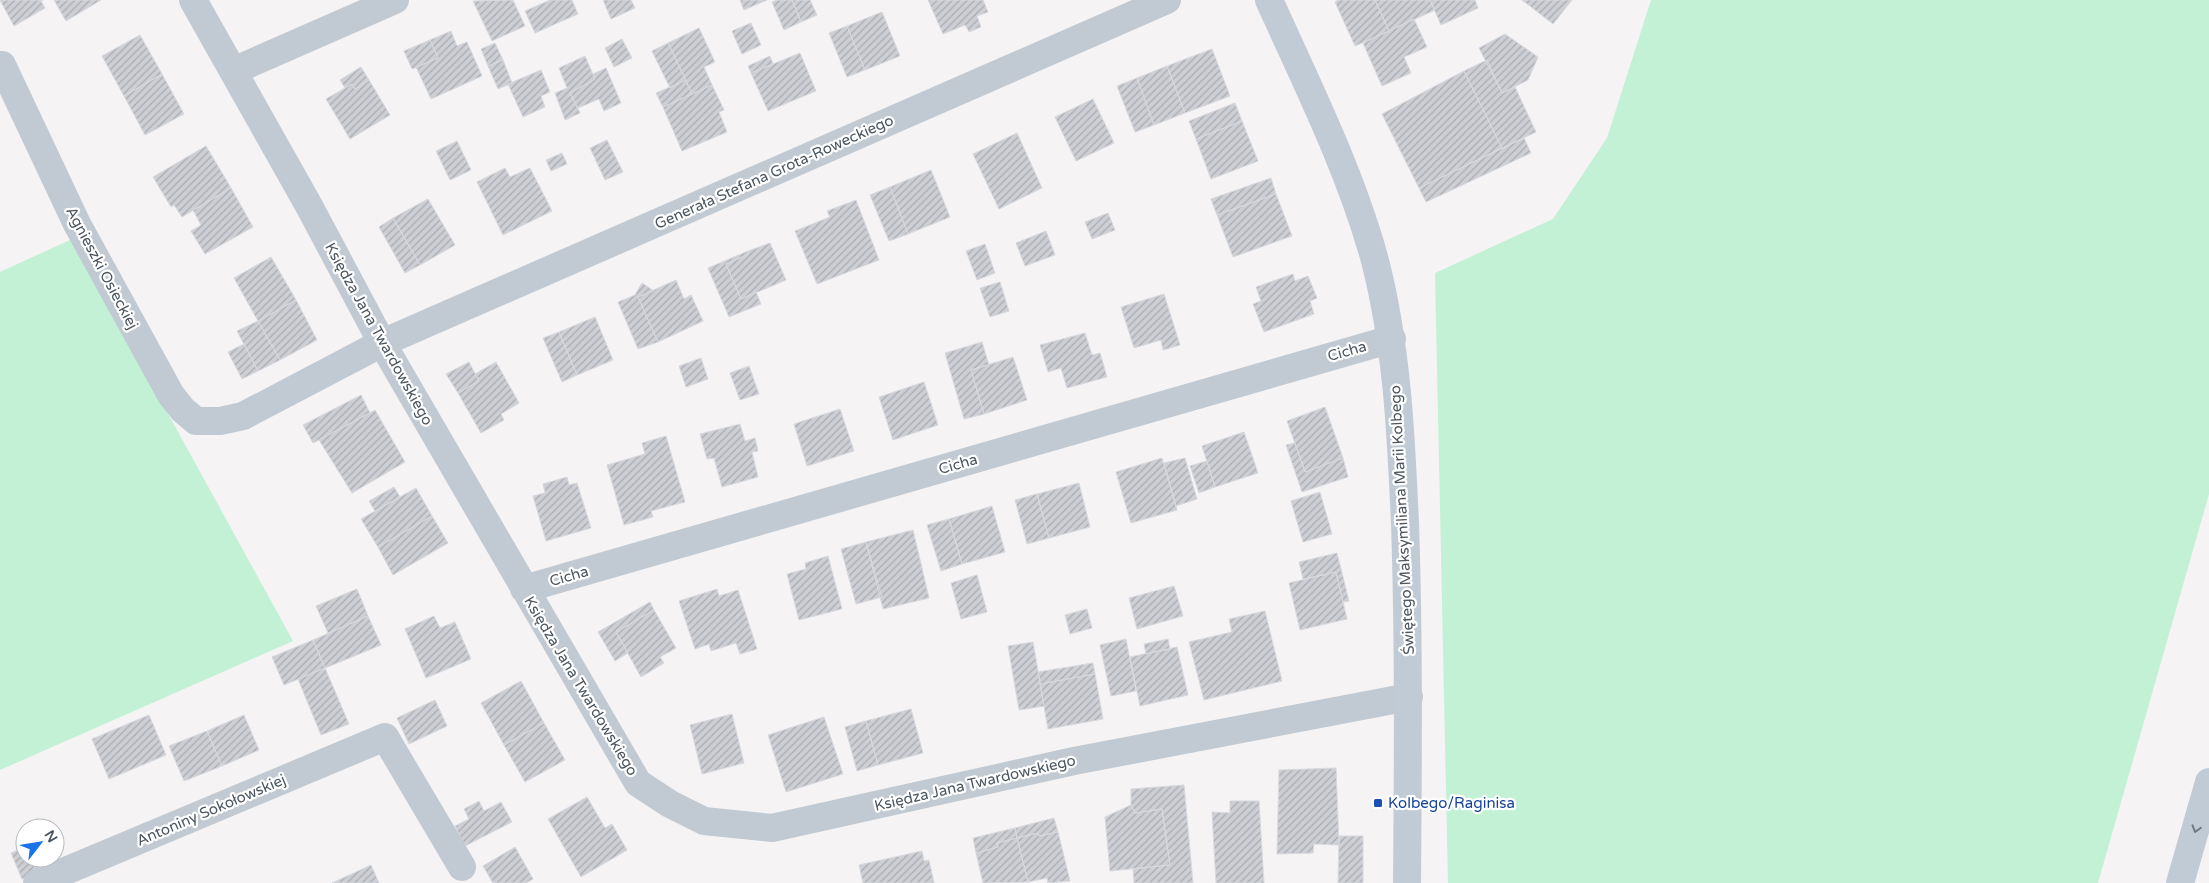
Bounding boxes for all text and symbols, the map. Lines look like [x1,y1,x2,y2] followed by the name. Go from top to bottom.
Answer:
[652,111,896,233] street label: Generała Stefana Grota-Roweckiego
[62,204,142,332] street label: Agnieszki Osieckiej
[321,240,437,428] street label: Księdza Jana Twardowskiego
[1325,337,1369,365] street label: Cicha
[1386,385,1418,655] street label: Świętego Maksymiliana Marii Kolbego
[936,450,980,478] street label: Cicha
[547,562,591,590] street label: Cicha
[520,593,642,779] street label: Księdza Jana Twardowskiego
[873,751,1077,815] street label: Księdza Jana Twardowskiego
[134,770,288,850] street label: Antoniny Sokołowskiej
[1388,794,1515,812] place label: Kolbego/Raginisa
[1372,797,1384,809] marker: Kolbego/Raginisa
[15,818,65,868] north arrow
[2191,825,2201,833] one-way arrow
[41,827,61,846] text: N

